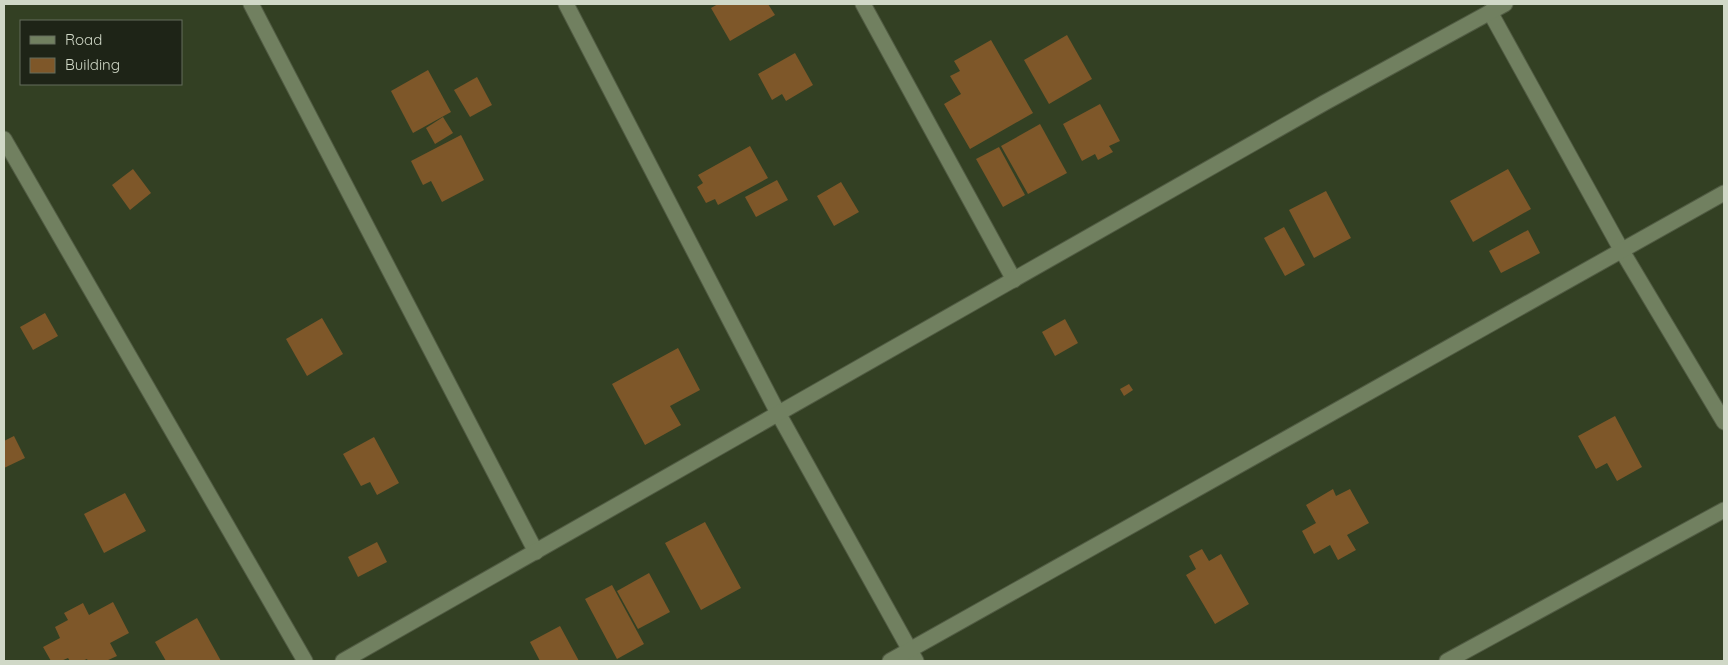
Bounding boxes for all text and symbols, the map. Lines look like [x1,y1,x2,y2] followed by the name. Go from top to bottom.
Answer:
[20,20,182,85] legend
[65,30,102,49] text: Road
[65,55,120,74] text: Building

